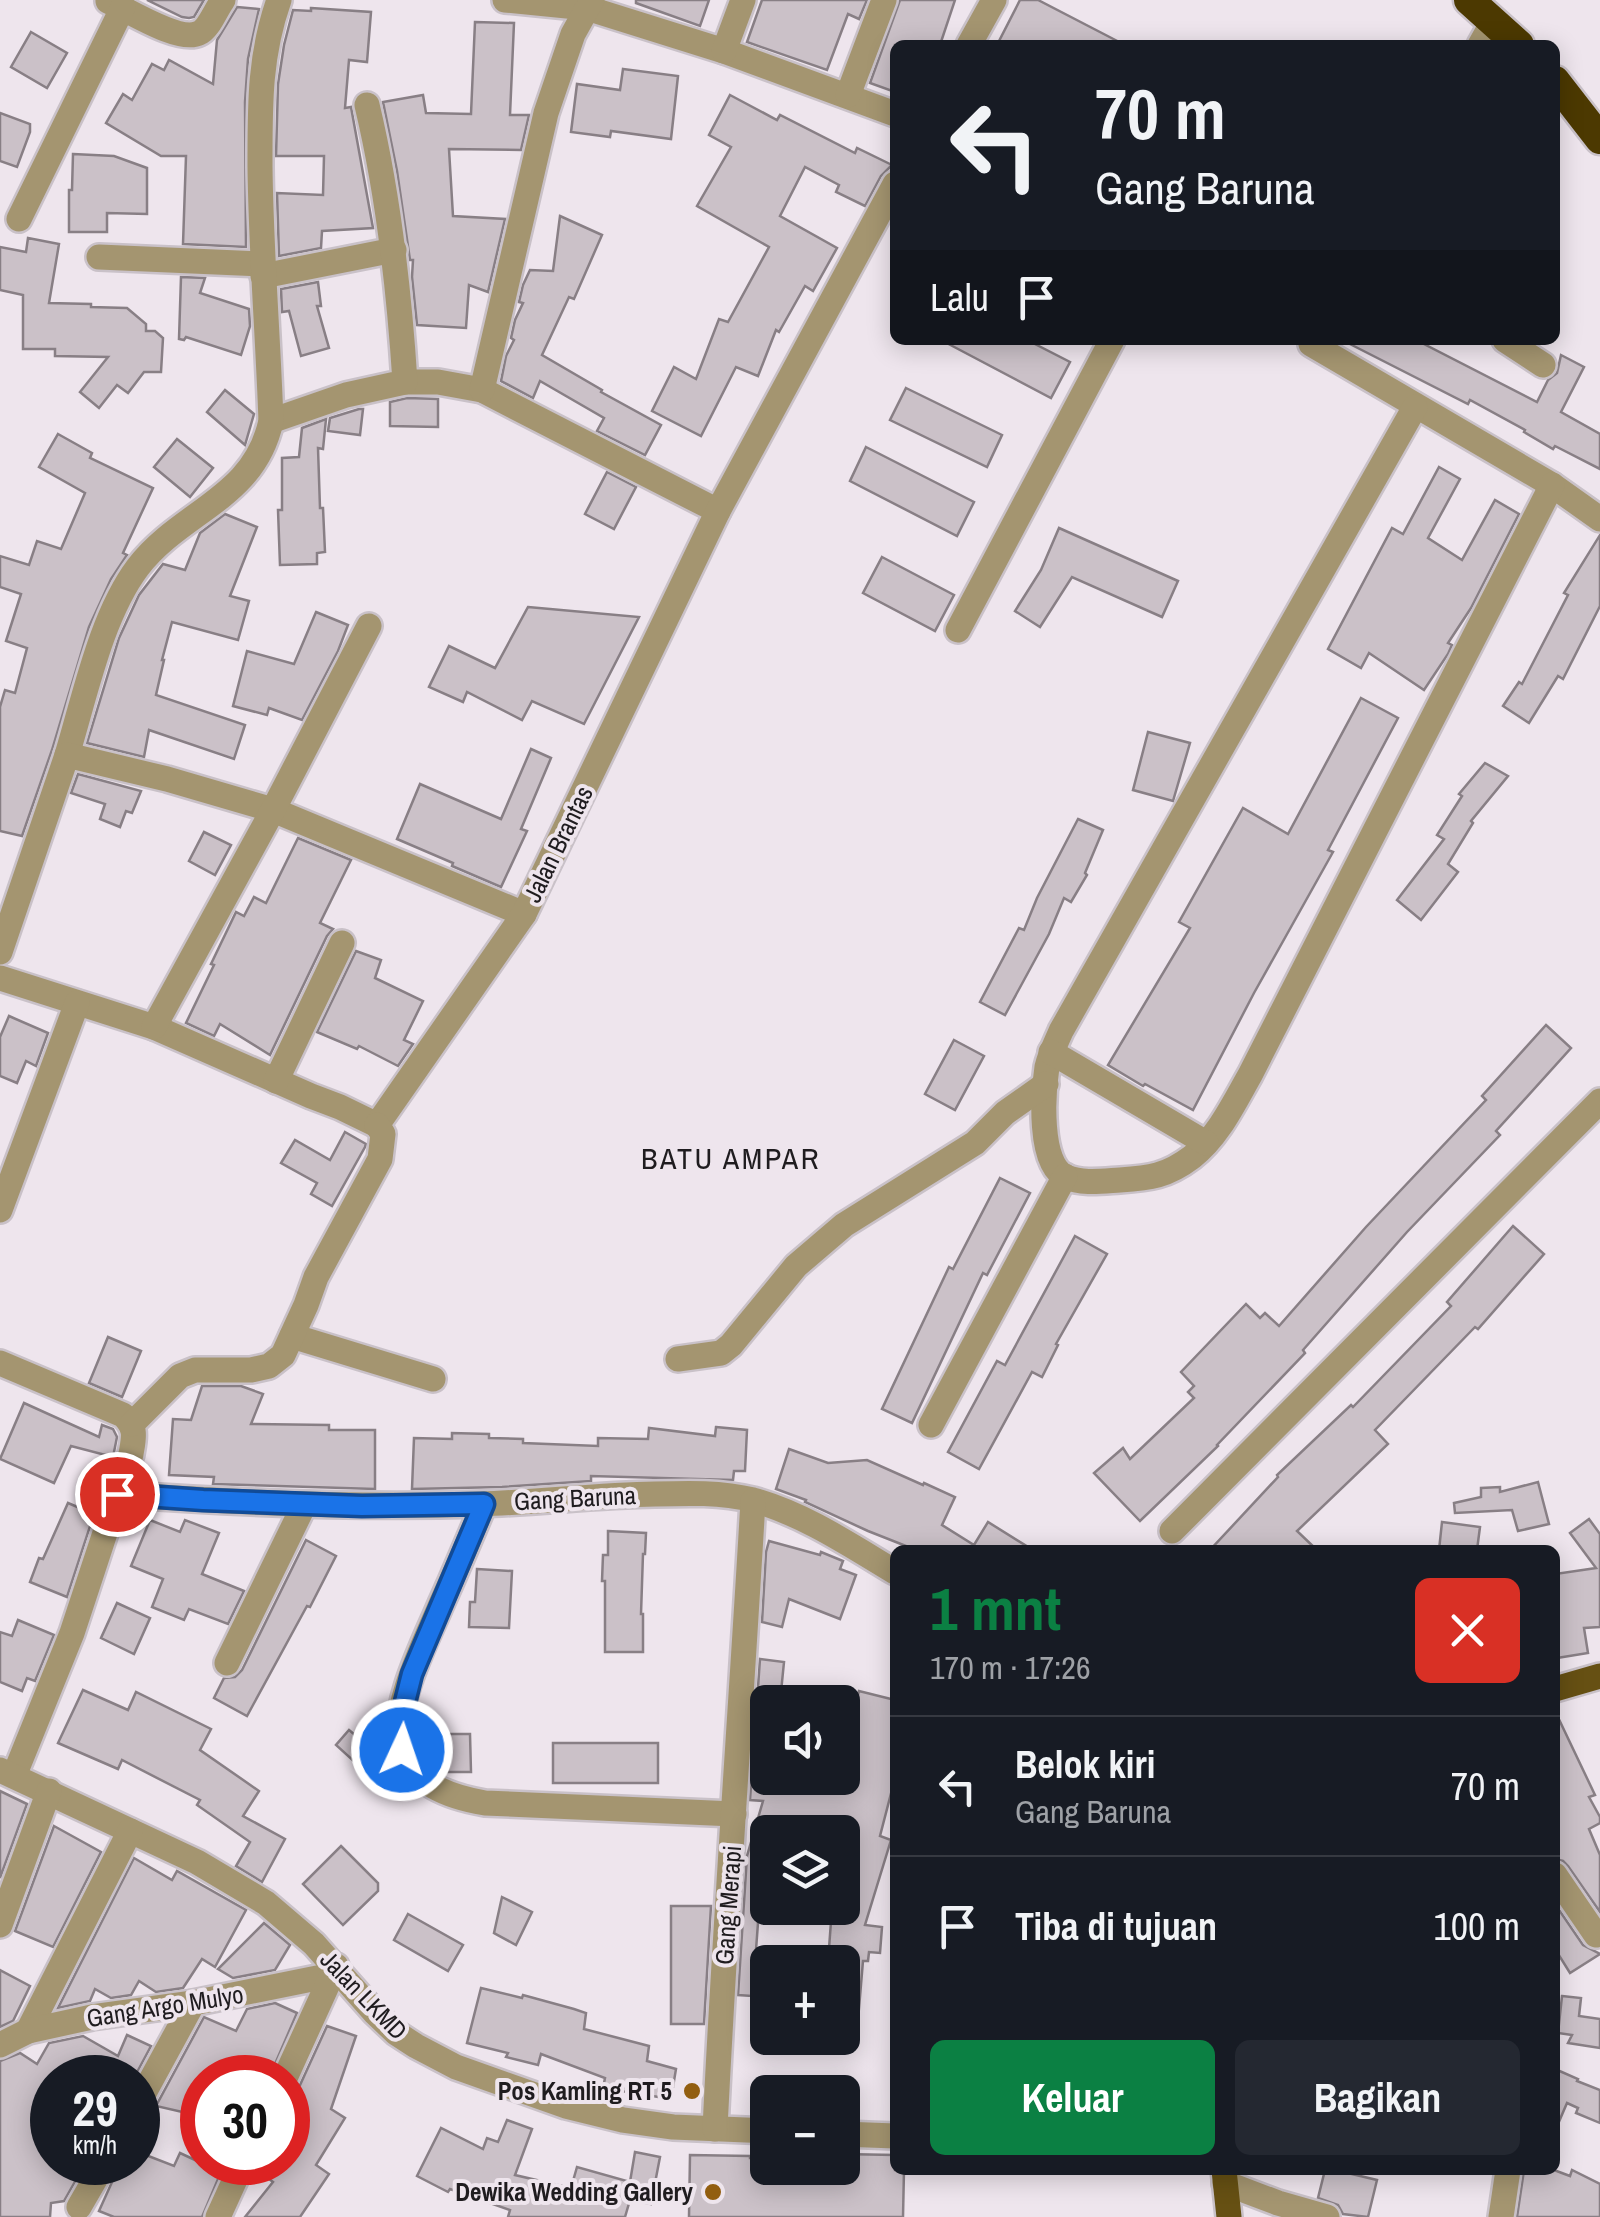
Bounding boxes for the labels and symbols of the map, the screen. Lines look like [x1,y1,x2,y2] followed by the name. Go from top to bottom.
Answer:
[515,780,601,908] street label: Jalan Brantas
[641,1138,821,1178] district label: BATU AMPAR
[75,1452,160,1537] pin
[513,1478,637,1518] street label: Gang Baruna
[350,1698,454,1802] position arrow
[707,1844,749,1966] street label: Gang Merapi
[313,1943,415,2047] street label: Jalan LKMD
[84,1977,246,2035] street label: Gang Argo Mulyo
[180,2055,310,2185] speed limit sign: 30
[498,2074,672,2108] place label: Pos Kamling RT 5
[681,2080,703,2102] marker: Pos Kamling RT 5
[455,2175,694,2209] place label: Dewika Wedding Gallery
[702,2181,724,2203] marker: Dewika Wedding Gallery

